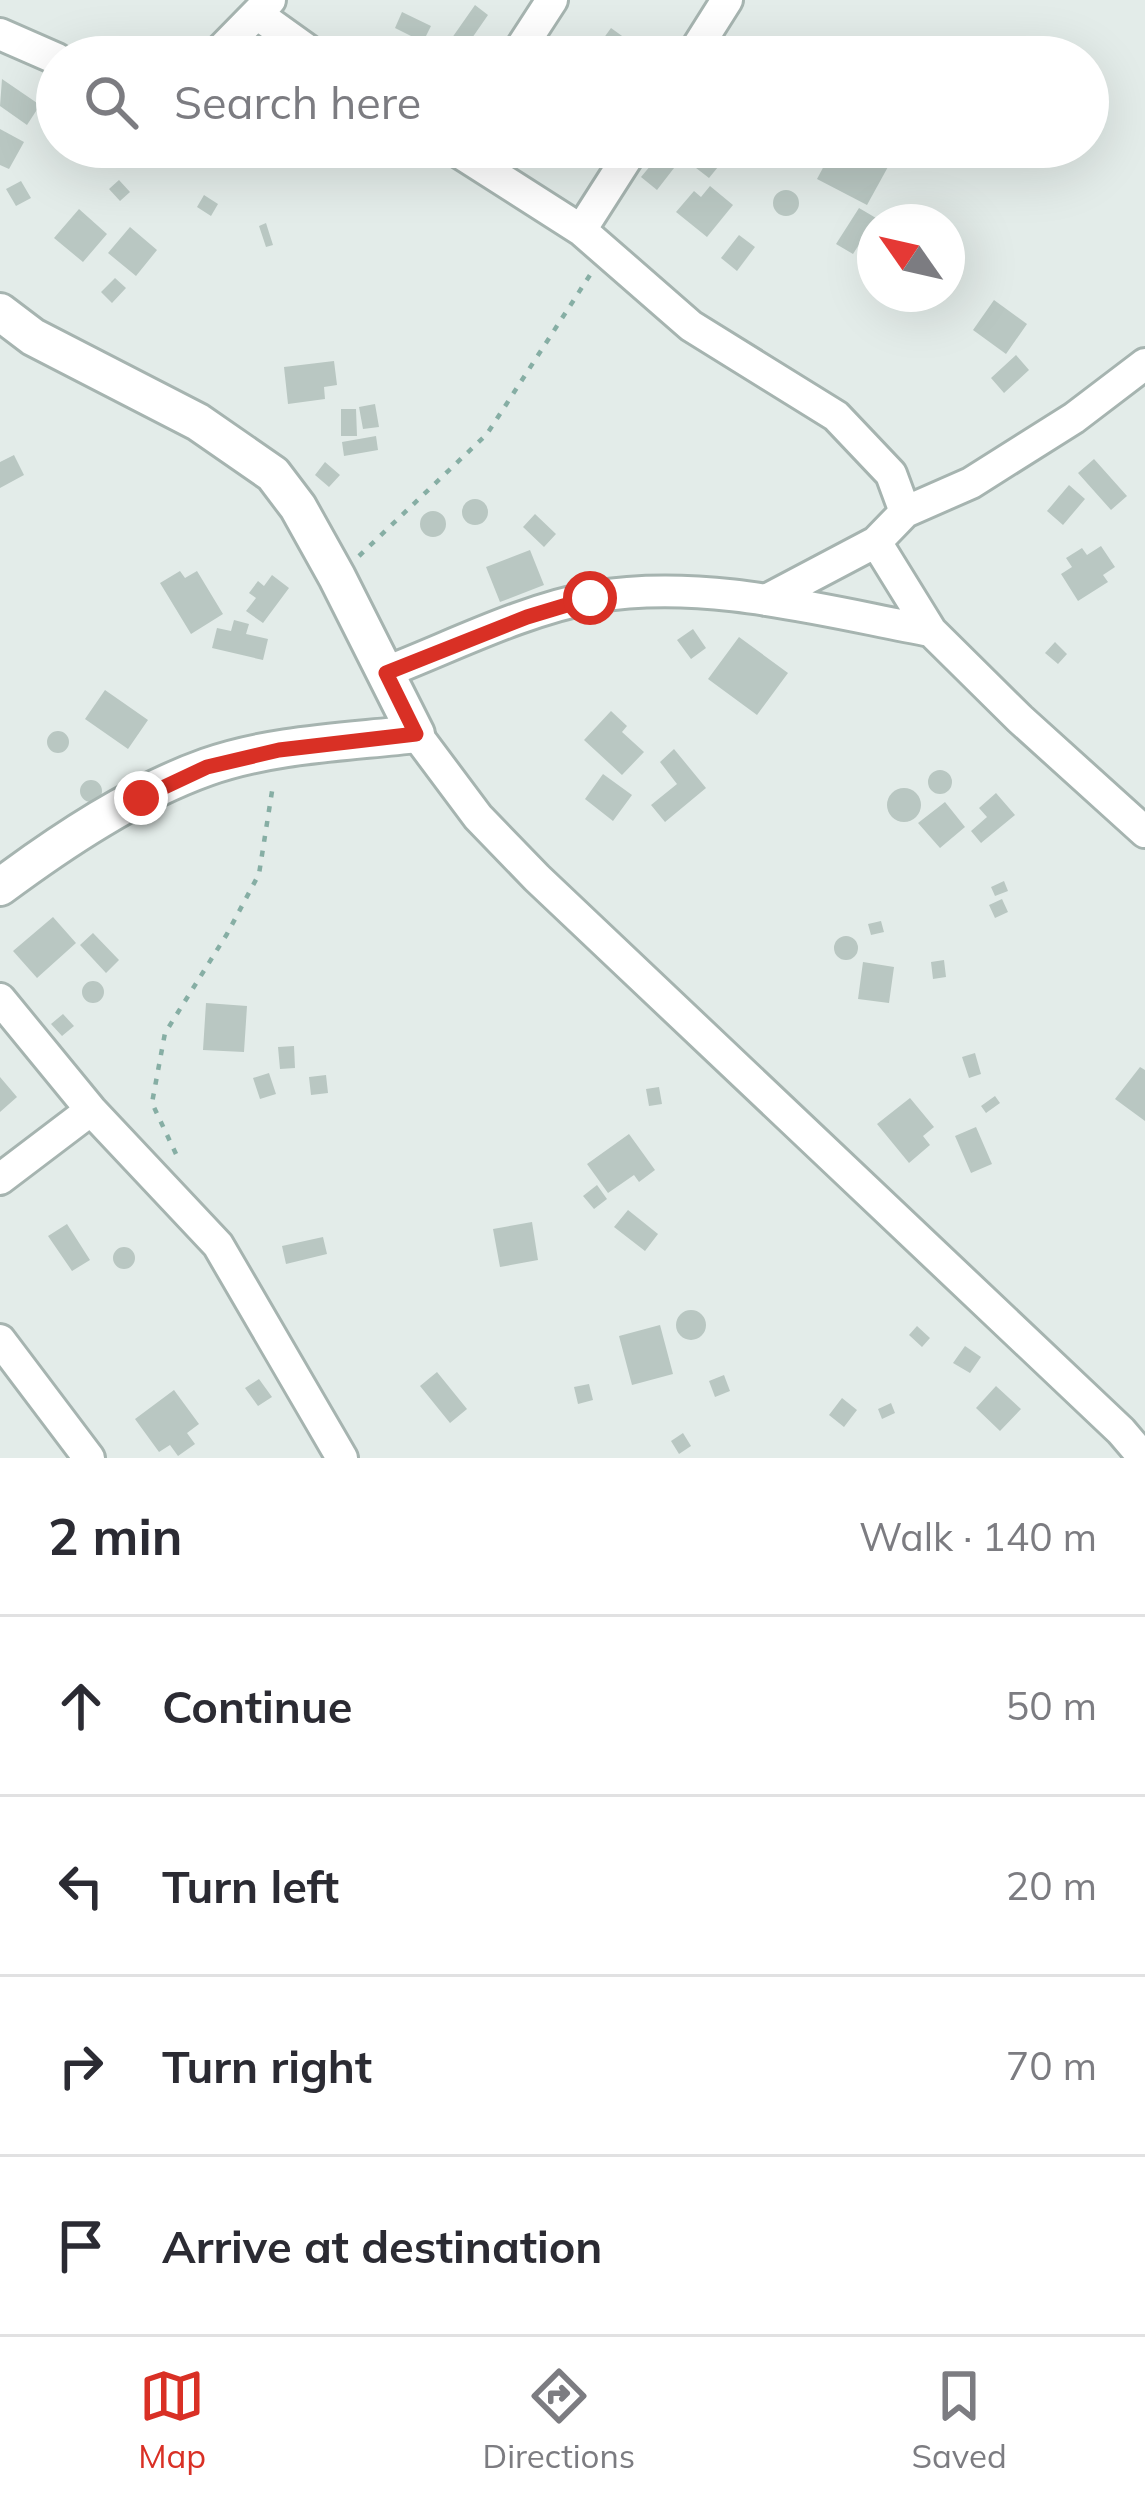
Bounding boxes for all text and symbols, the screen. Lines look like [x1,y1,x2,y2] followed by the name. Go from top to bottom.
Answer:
[36,36,1109,168] search box
[78,69,144,135] icon: search
[174,74,421,130] text: Search here
[857,204,965,312] north arrow
[563,571,617,625] route start
[114,771,168,825] route end
[48,1504,183,1568] text: 2 min
[859,1512,1097,1561] text: Walk · 140 m
[48,1673,114,1739] icon: ahead
[162,1678,352,1734] text: Continue
[1006,1681,1097,1730] text: 50 m
[48,1853,114,1919] icon: left
[162,1858,339,1914] text: Turn left
[1006,1861,1097,1910] text: 20 m
[48,2033,114,2099] icon: right
[162,2038,372,2094] text: Turn right
[1006,2041,1097,2090] text: 70 m
[48,2213,114,2279] icon: arrive
[162,2218,602,2274] text: Arrive at destination
[138,2363,206,2476] tab: Map
[483,2363,635,2476] tab: Directions
[912,2363,1007,2476] tab: Saved

